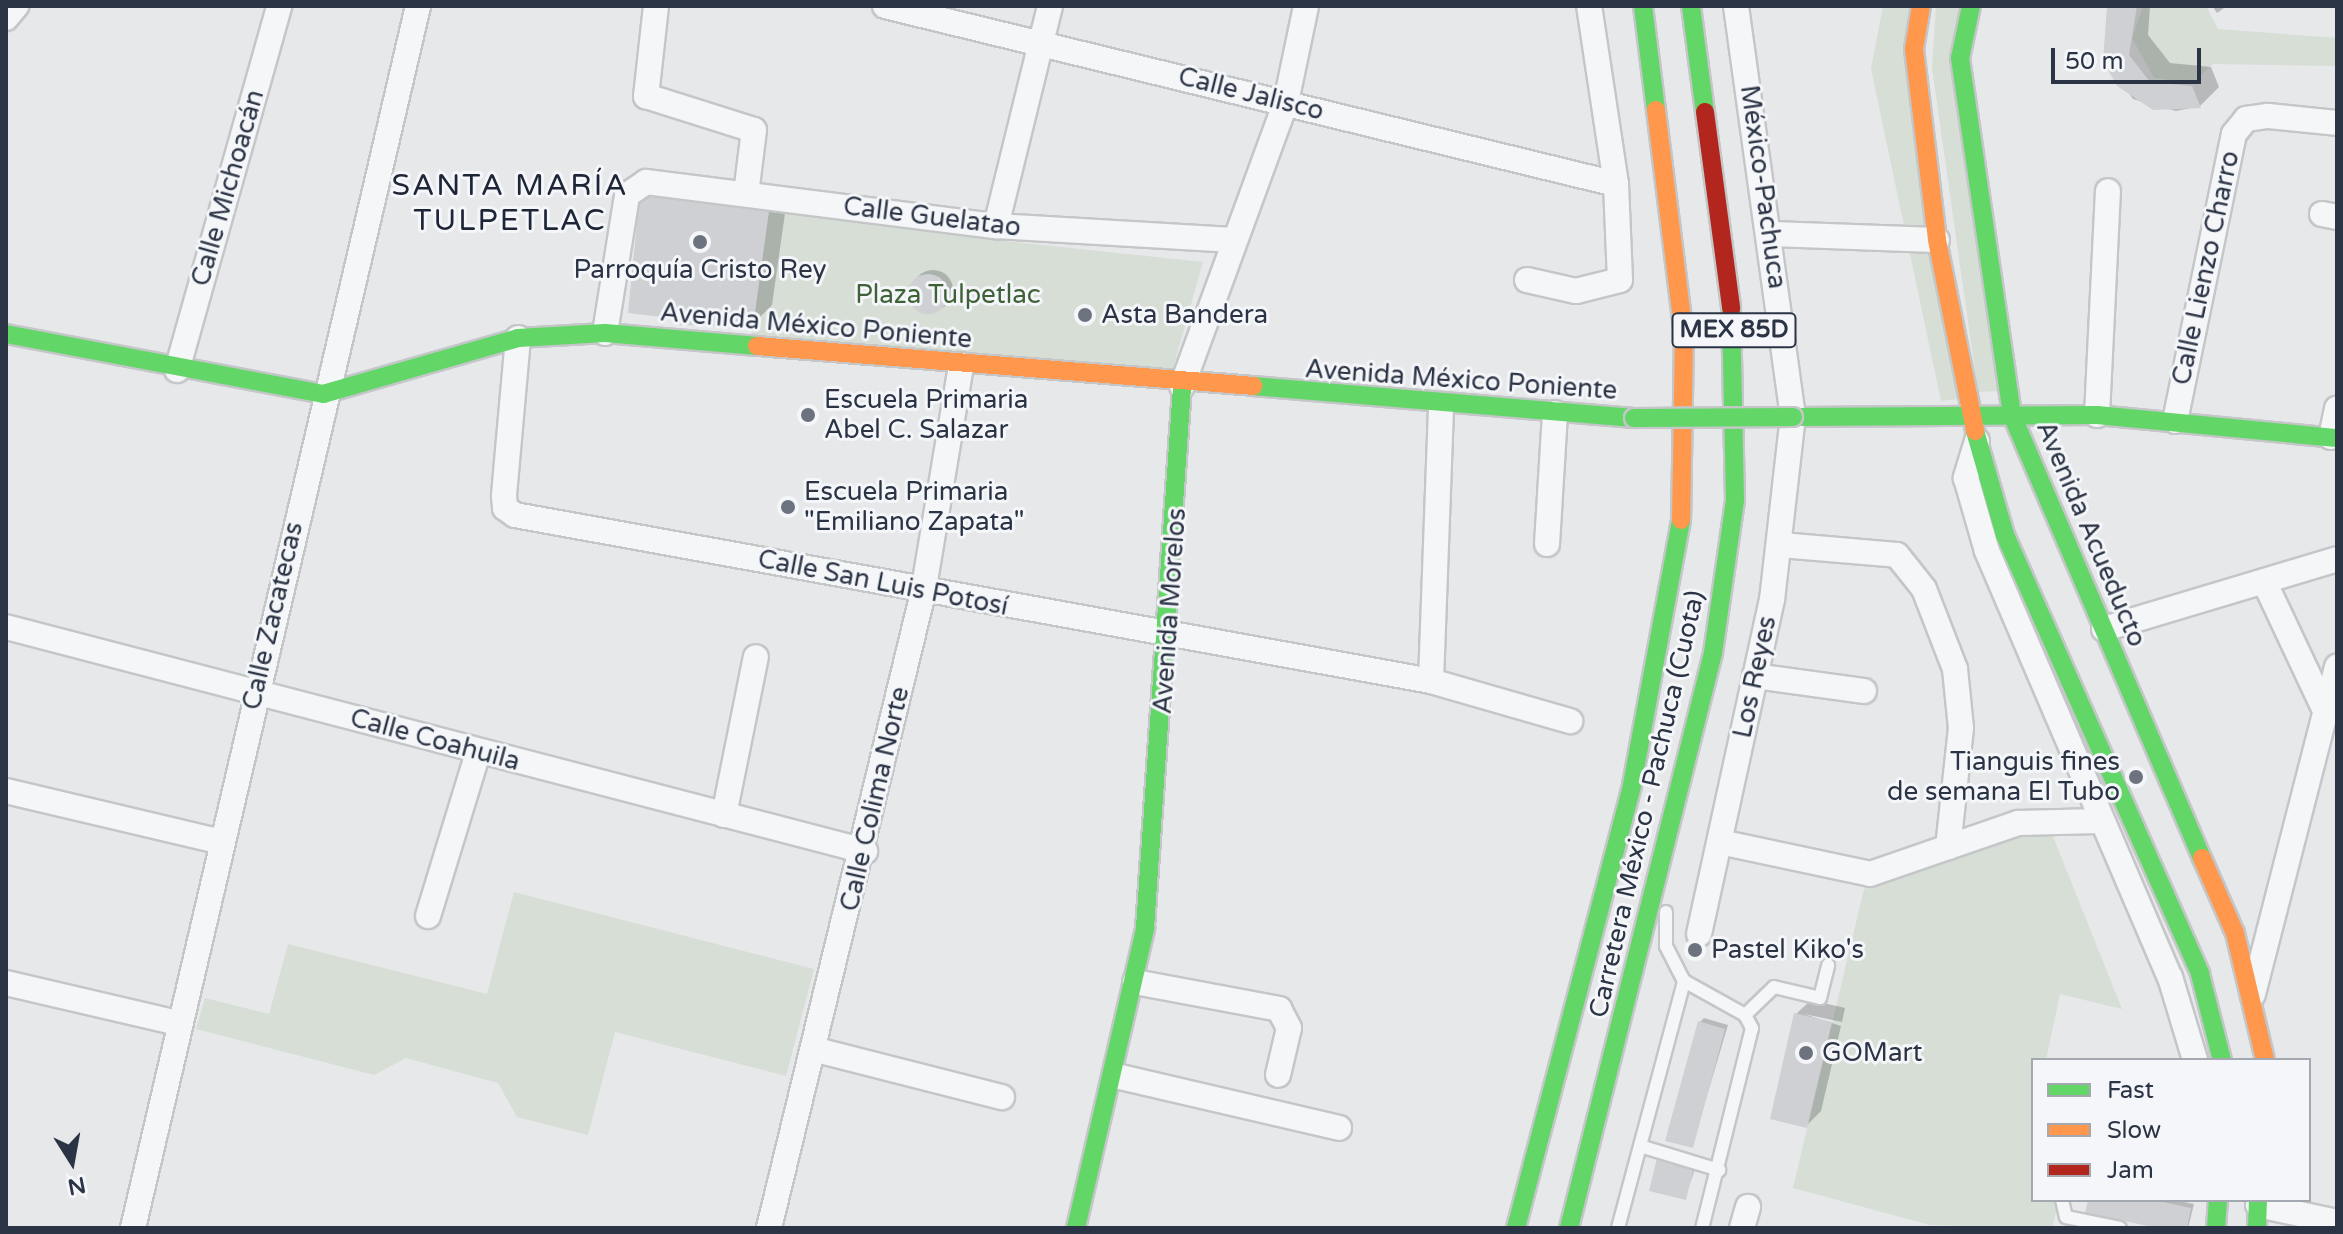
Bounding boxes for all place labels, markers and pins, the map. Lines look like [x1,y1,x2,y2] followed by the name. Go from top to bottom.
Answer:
[691,233,709,251] marker: Parroquía Cristo Rey
[574,254,826,286] place label: Parroquía Cristo Rey
[1101,299,1268,331] place label: Asta Bandera
[1076,306,1094,324] marker: Asta Bandera
[824,384,1028,446] place label: Escuela Primaria Abel C. Salazar
[799,406,817,424] marker: Escuela Primaria Abel C. Salazar
[804,476,1025,538] place label: Escuela Primaria "Emiliano Zapata"
[779,498,797,516] marker: Escuela Primaria "Emiliano Zapata"
[1887,746,2120,808] place label: Tianguis fines de semana El Tubo
[2127,768,2145,786] marker: Tianguis fines de semana El Tubo
[1711,934,1864,966] place label: Pastel Kiko's
[1686,941,1704,959] marker: Pastel Kiko's
[1822,1037,1922,1069] place label: GOMart
[1797,1044,1815,1062] marker: GOMart

